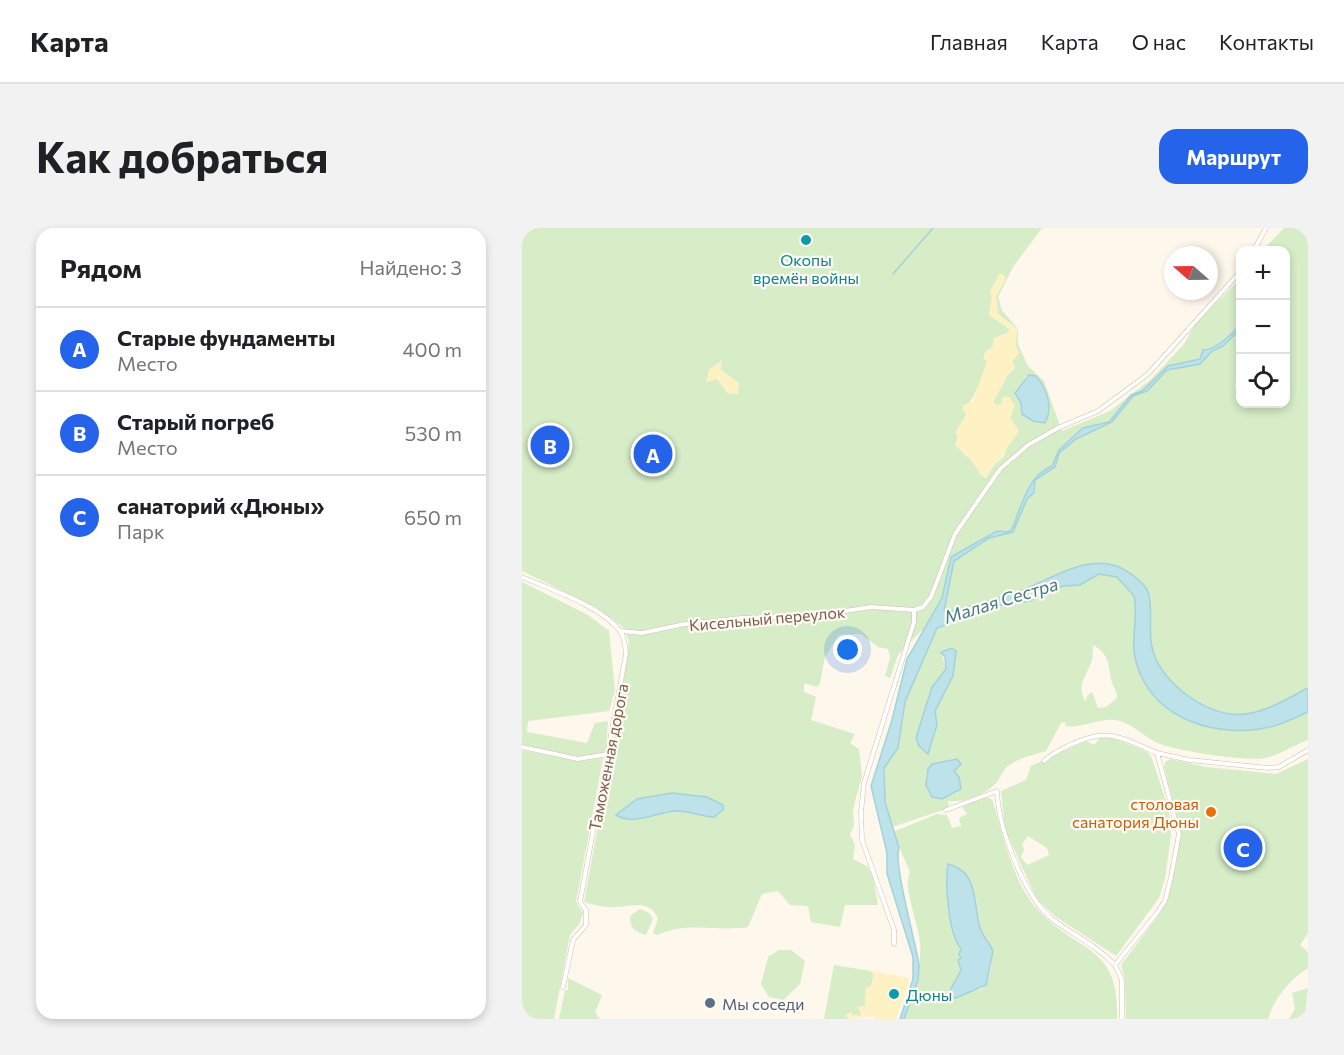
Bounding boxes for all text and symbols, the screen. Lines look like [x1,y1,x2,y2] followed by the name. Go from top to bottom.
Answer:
[30,24,109,58] text: Карта
[930,29,1008,54] text: Главная
[1041,29,1099,54] text: Карта
[1132,29,1186,54] text: О нас
[1219,29,1314,54] text: Контакты
[1159,129,1308,184] button: Маршрут
[36,130,328,182] text: Как добраться
[799,233,813,247] marker: Окопы времён войны
[1164,246,1218,300] north arrow
[1236,246,1290,408] map controls
[1236,246,1290,300] button: +
[753,250,859,287] place label: Окопы времён войны
[60,252,142,283] text: Рядом
[360,255,462,279] text: Найдено: 3
[1236,300,1290,354] button: −
[117,324,335,351] text: Старые фундаменты
[72,337,87,361] text: A
[403,337,462,361] text: 400 m
[117,351,178,375] text: Место
[1236,354,1290,408] button: locate
[117,408,274,435] text: Старый погреб
[73,421,86,445] text: B
[405,421,462,445] text: 530 m
[531,422,570,468] pin: B
[634,432,672,476] pin: A
[117,435,178,459] text: Место
[117,492,324,519] text: санаторий «Дюны»
[73,505,86,529] text: C
[404,505,462,529] text: 650 m
[117,519,165,543] text: Парк
[941,572,1061,628] water label: Малая Сестра
[688,602,846,634] street label: Кисельный переулок
[833,635,862,664] your location
[584,682,632,832] street label: Таможенная дорога
[1072,794,1199,831] place label: столовая санатория Дюны
[1204,805,1218,819] marker: столовая санатория Дюны
[1224,826,1262,870] pin: C
[906,985,952,1004] place label: Дюны
[887,987,901,1001] marker: Дюны
[722,994,804,1013] place label: Мы соседи
[703,996,717,1010] marker: Мы соседи

